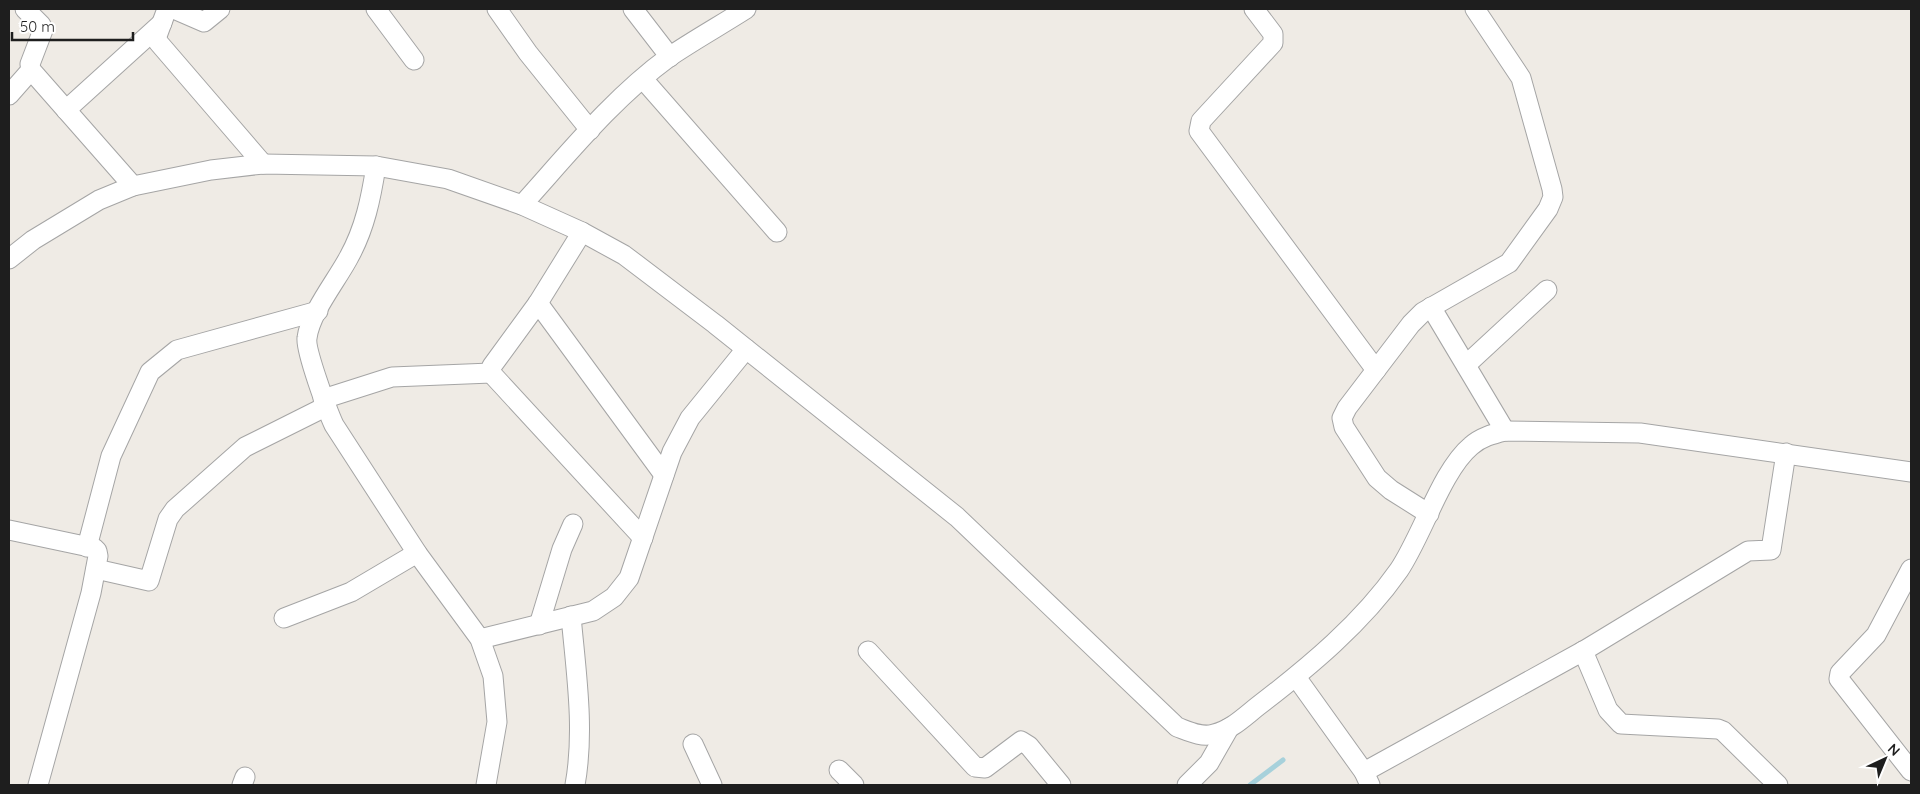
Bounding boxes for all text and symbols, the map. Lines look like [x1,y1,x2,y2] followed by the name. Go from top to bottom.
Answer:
[12,10,134,42] scale bar
[20,17,55,36] text: 50 m
[1860,734,1910,784] north arrow
[1884,740,1904,760] text: N

